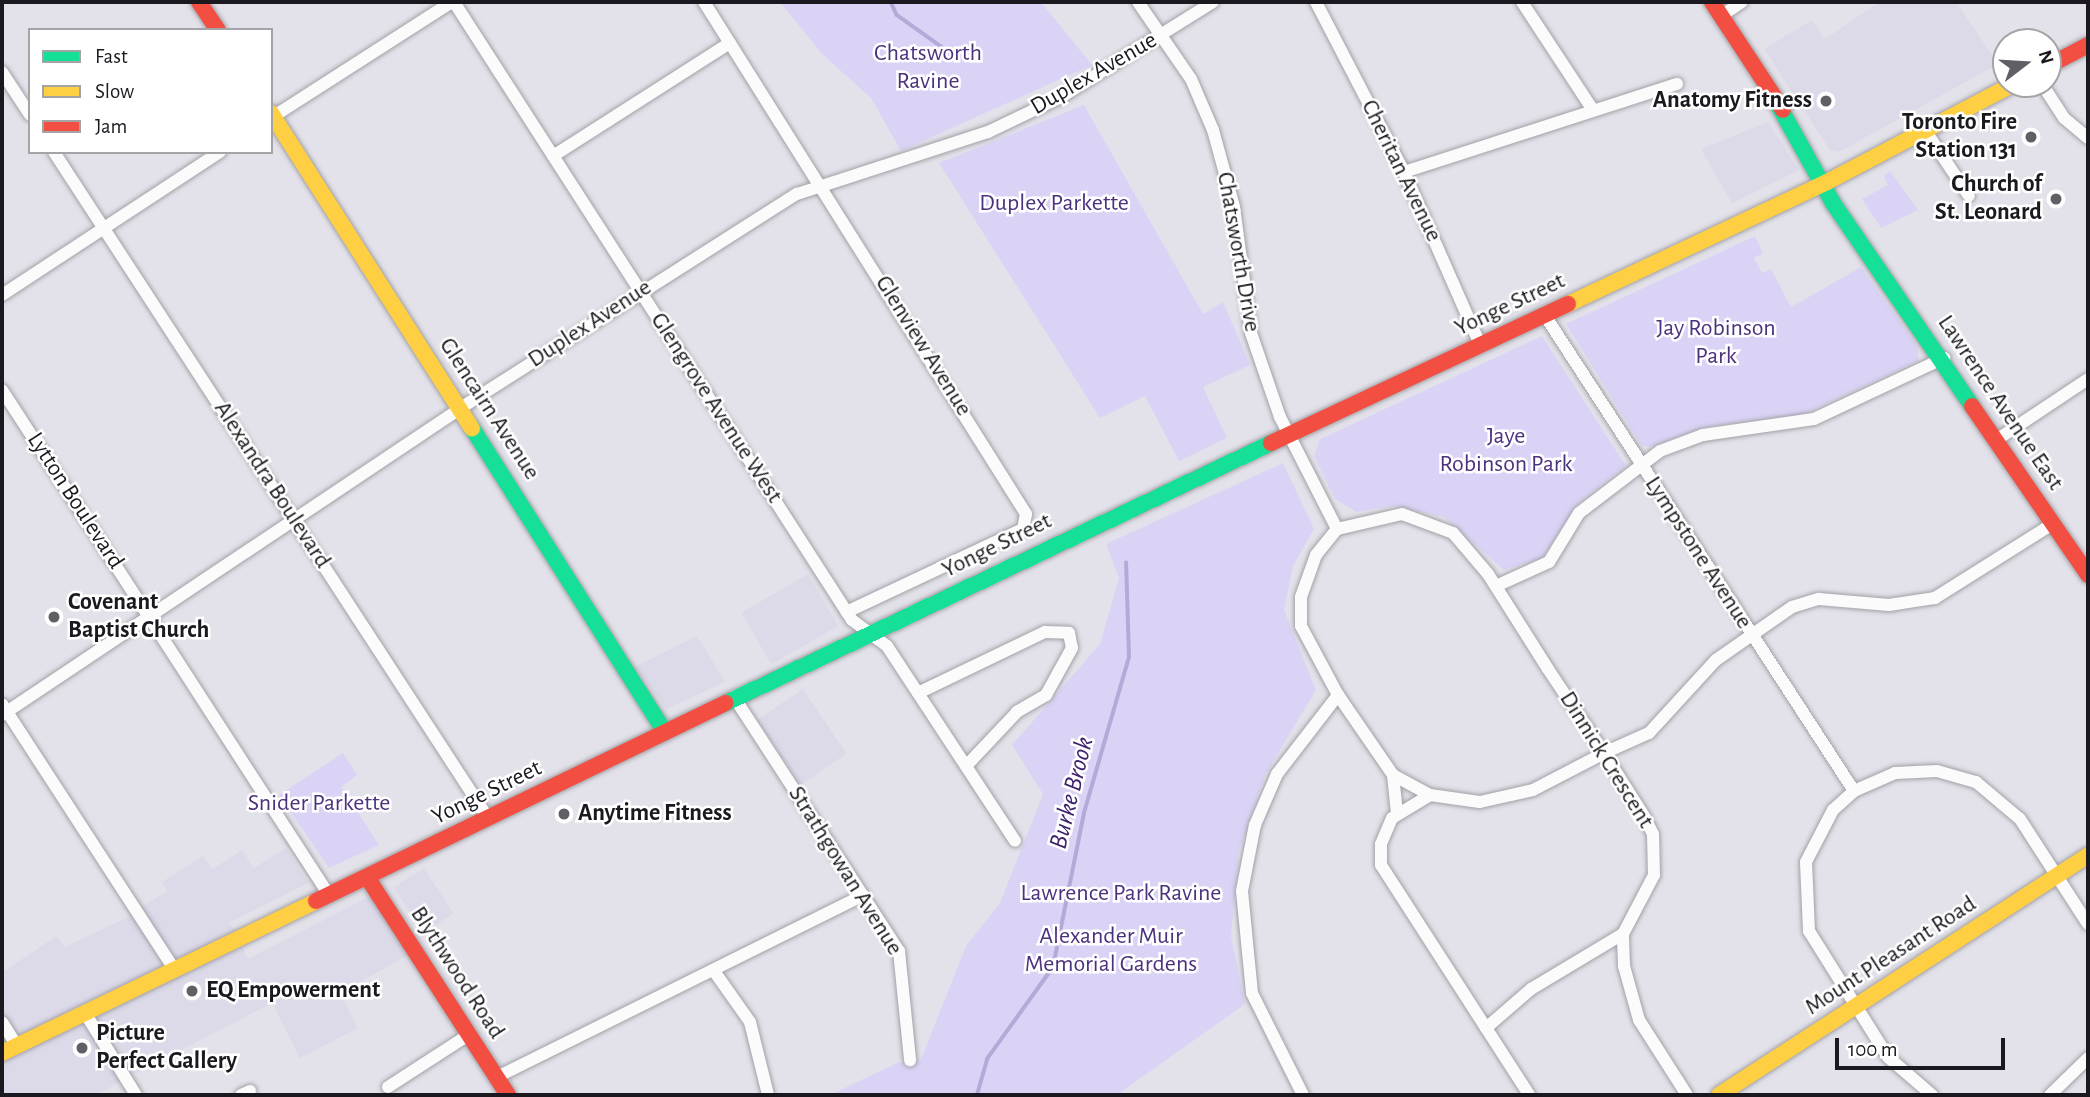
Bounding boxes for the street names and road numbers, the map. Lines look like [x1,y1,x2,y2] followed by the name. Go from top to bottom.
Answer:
[1026,26,1162,122] street label: Duplex Avenue
[1354,95,1448,247] street label: Cheritan Avenue
[1210,170,1266,334] street label: Chatsworth Drive
[1450,267,1570,343] street label: Yonge Street
[868,270,978,422] street label: Glenview Avenue
[523,273,657,375] street label: Duplex Avenue
[644,307,788,509] street label: Glengrove Avenue West
[1931,310,2069,496] street label: Lawrence Avenue East
[432,333,546,485] street label: Glencairn Avenue
[207,396,337,574] street label: Alexandra Boulevard
[20,427,130,575] street label: Lytton Boulevard
[1638,471,1758,635] street label: Lympstone Avenue
[938,507,1056,585] street label: Yonge Street
[1553,686,1659,834] street label: Dinnick Crescent
[428,754,546,832] street label: Yonge Street
[781,781,909,961] street label: Strathgowan Avenue
[1800,890,1982,1022] street label: Mount Pleasant Road
[403,901,511,1045] street label: Blythwood Road

